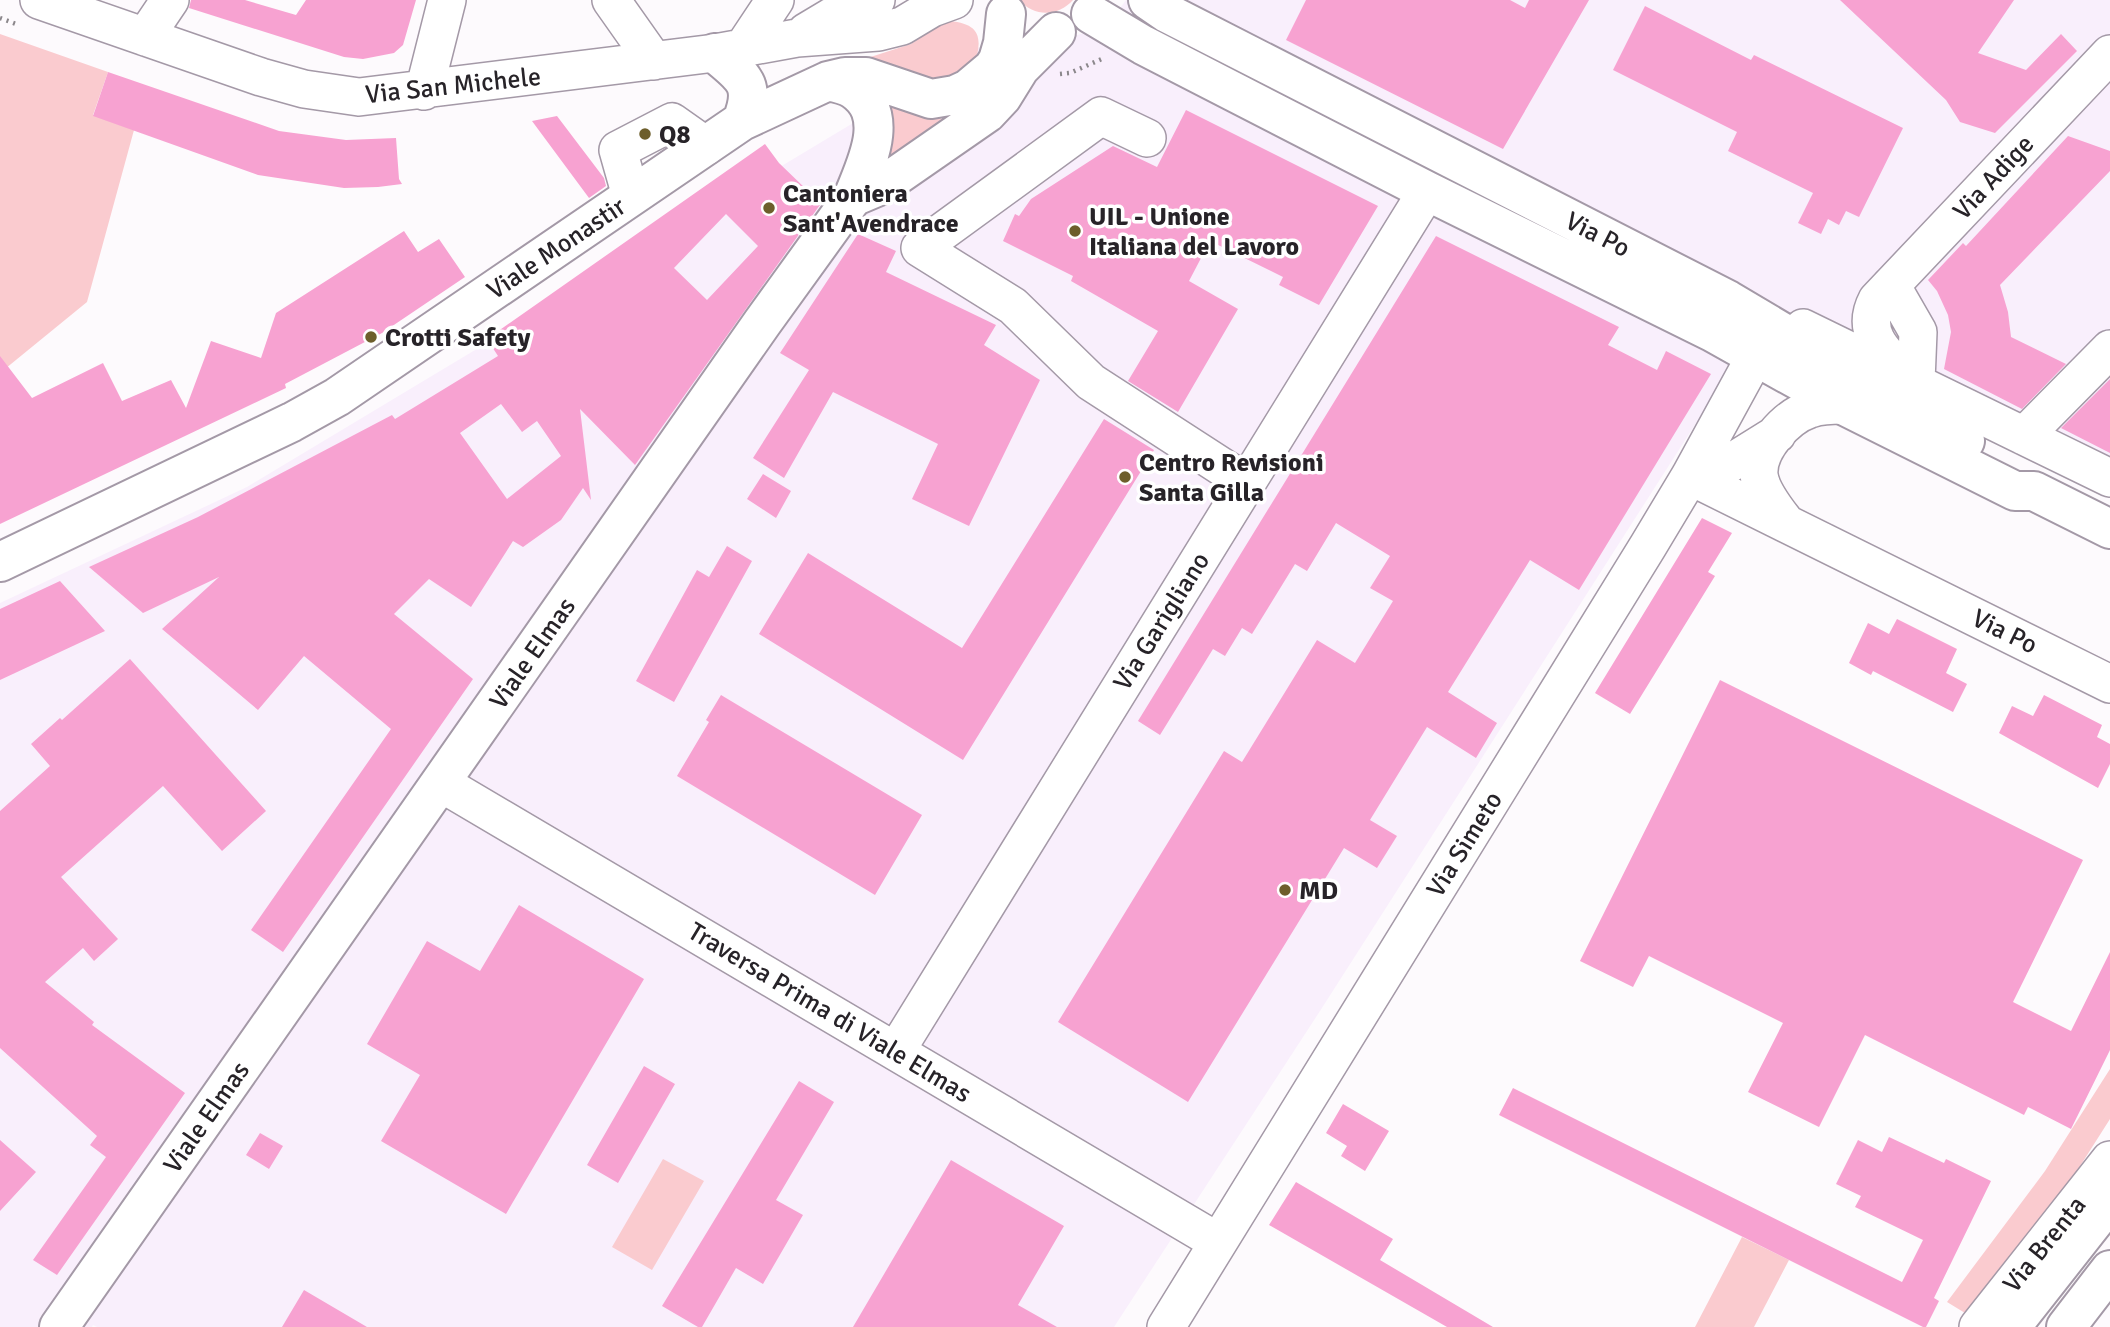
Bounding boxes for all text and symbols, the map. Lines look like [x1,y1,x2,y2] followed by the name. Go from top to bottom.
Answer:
[364,61,542,111] street label: Via San Michele
[659,119,690,151] place label: Q8
[637,126,653,142] marker: Q8
[1947,129,2041,227] street label: Via Adige
[783,178,959,240] place label: Cantoniera Sant'Avendrace
[481,190,632,307] street label: Viale Monastir
[761,200,777,216] marker: Cantoniera Sant'Avendrace
[1089,201,1299,263] place label: UIL - Unione Italiana del Lavoro
[1560,205,1635,265] street label: Via Po
[1067,223,1083,239] marker: UIL - Unione Italiana del Lavoro
[385,322,530,354] place label: Crotti Safety
[363,329,379,345] marker: Crotti Safety
[1139,447,1324,509] place label: Centro Revisioni Santa Gilla
[1117,469,1133,485] marker: Centro Revisioni Santa Gilla
[1107,546,1217,697] street label: Via Garigliano
[483,592,583,716] street label: Viale Elmas
[1967,603,2042,661] street label: Via Po
[1420,786,1510,903] street label: Via Simeto
[1299,875,1338,907] place label: MD
[1277,882,1293,898] marker: MD
[682,916,977,1110] street label: Traversa Prima di Viale Elmas
[157,1056,257,1180] street label: Viale Elmas
[1996,1190,2093,1299] street label: Via Brenta

